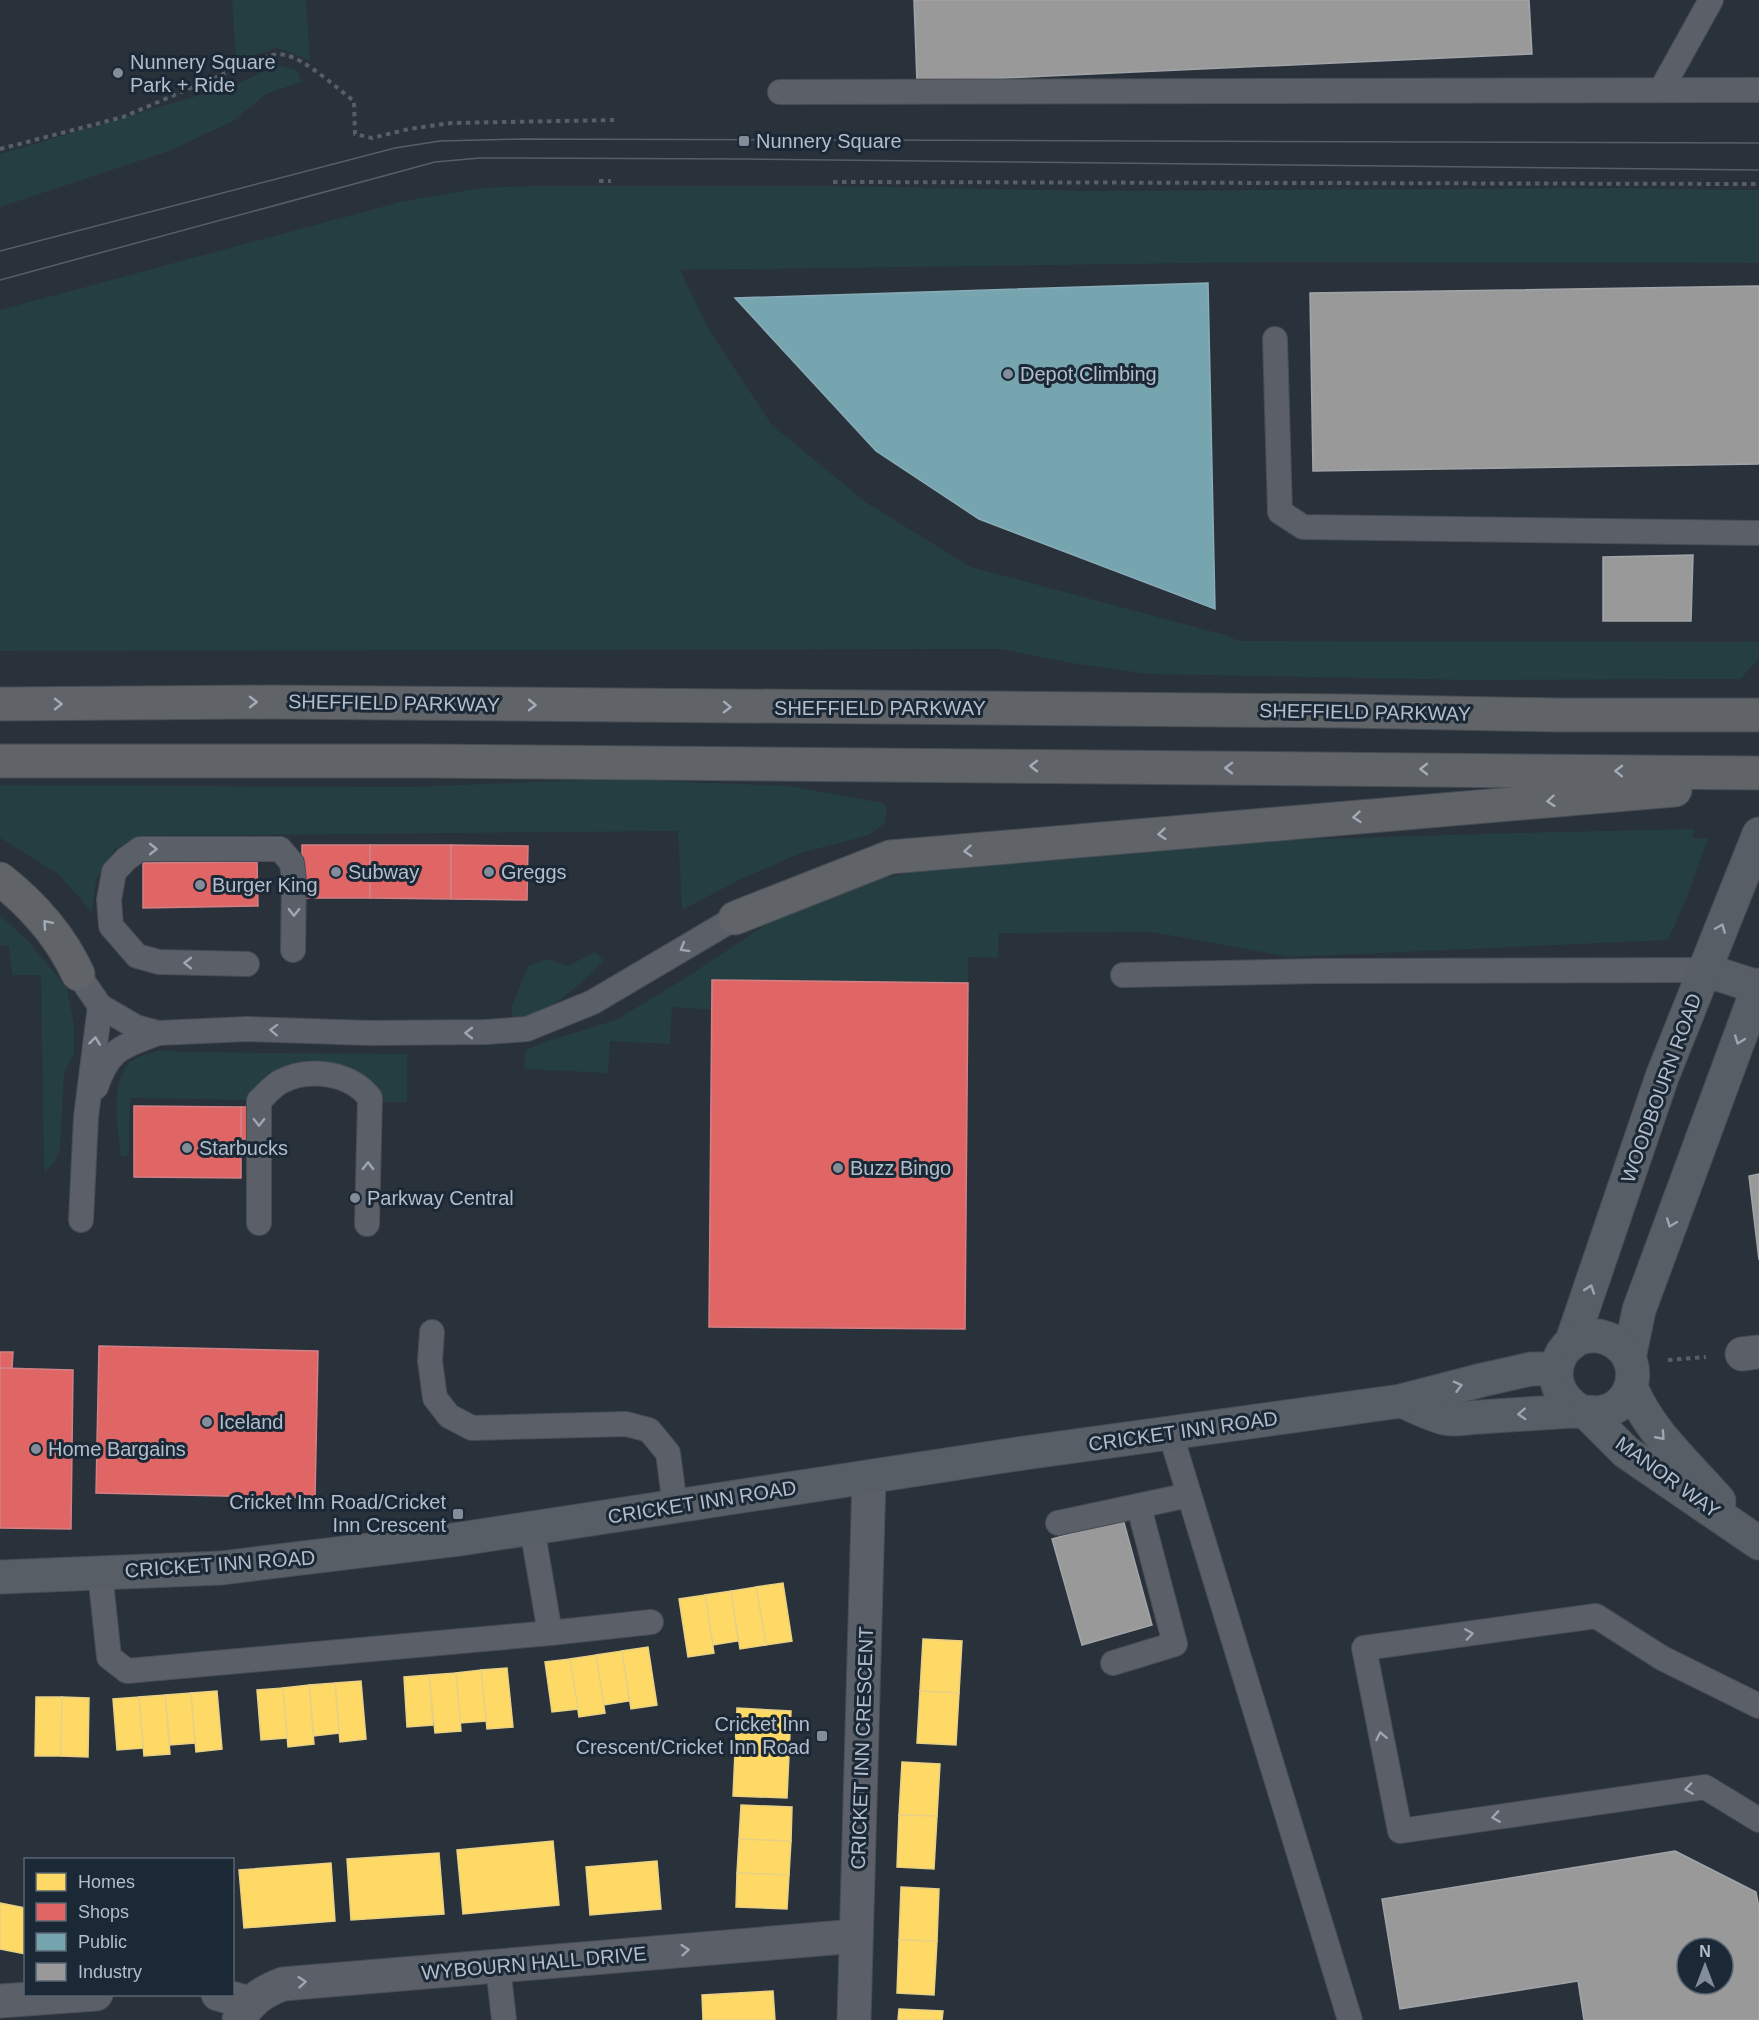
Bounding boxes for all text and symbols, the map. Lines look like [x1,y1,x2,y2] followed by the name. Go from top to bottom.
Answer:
[130,51,276,96] place label: Nunnery Square Park + Ride
[111,66,125,80] marker: Nunnery Square Park + Ride
[756,130,902,152] place label: Nunnery Square
[737,134,751,148] marker: Nunnery Square
[1020,363,1157,385] place label: Depot Climbing
[1001,367,1015,381] marker: Depot Climbing
[288,690,500,716] street label: SHEFFIELD PARKWAY
[249,696,258,708] one-way arrow
[54,697,63,710] one-way arrow
[774,697,986,719] street label: SHEFFIELD PARKWAY
[528,699,537,711] one-way arrow
[1259,699,1471,725] street label: SHEFFIELD PARKWAY
[723,701,732,713] one-way arrow
[1030,760,1039,772] one-way arrow
[1225,761,1234,774] one-way arrow
[1420,763,1429,775] one-way arrow
[1615,765,1624,777] one-way arrow
[1546,794,1555,807] one-way arrow
[1352,811,1361,824] one-way arrow
[1158,827,1167,840] one-way arrow
[149,843,158,855] one-way arrow
[963,844,972,857] one-way arrow
[348,861,419,883] place label: Subway
[501,861,567,883] place label: Greggs
[329,865,343,879] marker: Subway
[482,865,496,879] marker: Greggs
[212,874,318,896] place label: Burger King
[193,878,207,892] marker: Burger King
[287,908,300,917] one-way arrow
[43,921,54,931] one-way arrow
[1714,924,1726,935] one-way arrow
[680,940,690,952] one-way arrow
[184,957,193,969] one-way arrow
[1616,990,1706,1186] street label: WOODBOURN ROAD
[270,1024,279,1036] one-way arrow
[465,1026,474,1039] one-way arrow
[1733,1034,1746,1045] one-way arrow
[89,1036,101,1045] one-way arrow
[253,1117,265,1126] one-way arrow
[199,1137,288,1159] place label: Starbucks
[180,1141,194,1155] marker: Starbucks
[850,1157,951,1179] place label: Buzz Bingo
[362,1161,375,1170] one-way arrow
[831,1161,845,1175] marker: Buzz Bingo
[367,1187,514,1209] place label: Parkway Central
[348,1191,362,1205] marker: Parkway Central
[1666,1217,1678,1228] one-way arrow
[1582,1284,1595,1295] one-way arrow
[1452,1381,1463,1393] one-way arrow
[1087,1407,1279,1455] street label: CRICKET INN ROAD
[1517,1408,1526,1421] one-way arrow
[219,1411,284,1433] place label: Iceland
[200,1415,214,1429] marker: Iceland
[1654,1429,1665,1440] one-way arrow
[1612,1432,1724,1522] street label: MANOR WAY
[48,1438,186,1460] place label: Home Bargains
[29,1442,43,1456] marker: Home Bargains
[606,1476,798,1528] street label: CRICKET INN ROAD
[229,1491,446,1536] place label: Cricket Inn Road/Cricket Inn Crescent
[451,1507,465,1521] marker: Cricket Inn Road/Cricket Inn Crescent
[124,1546,316,1582] street label: CRICKET INN ROAD
[847,1626,877,1870] street label: CRICKET INN CRESCENT
[1464,1628,1473,1640] one-way arrow
[575,1713,810,1758] place label: Cricket Inn Crescent/Cricket Inn Road
[815,1729,829,1743] marker: Cricket Inn Crescent/Cricket Inn Road
[1375,1731,1388,1741] one-way arrow
[1685,1783,1694,1795] one-way arrow
[1492,1811,1501,1823] one-way arrow
[24,1858,234,1996] legend
[78,1872,135,1892] text: Homes
[78,1902,129,1922] text: Shops
[78,1932,127,1952] text: Public
[1675,1936,1735,1996] north arrow
[420,1942,648,1984] street label: WYBOURN HALL DRIVE
[1699,1943,1711,1960] text: N
[680,1944,689,1957] one-way arrow
[78,1962,142,1982] text: Industry
[298,1976,307,1989] one-way arrow

